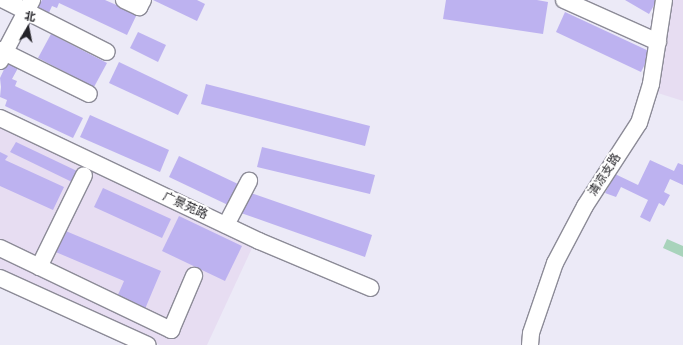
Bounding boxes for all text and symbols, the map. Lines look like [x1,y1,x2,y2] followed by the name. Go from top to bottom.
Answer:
[8,8,48,48] north arrow
[24,9,37,23] text: 北
[586,151,624,199] street label: 清凉支路
[160,189,210,223] street label: 广景苑路

